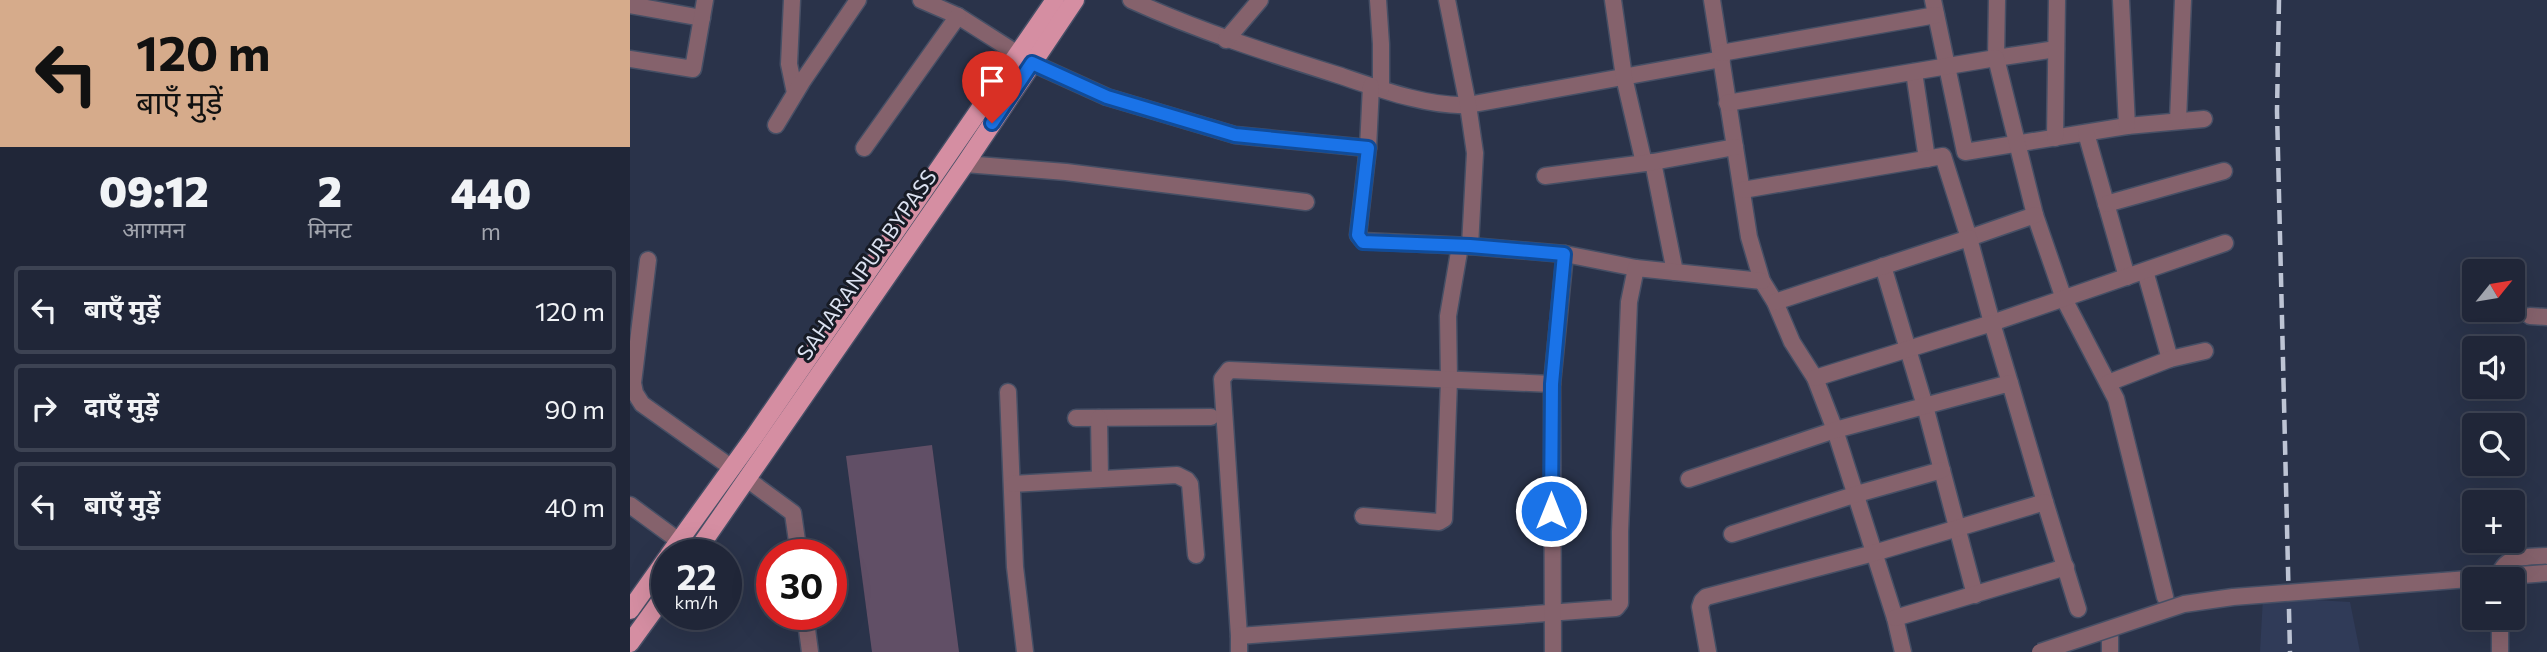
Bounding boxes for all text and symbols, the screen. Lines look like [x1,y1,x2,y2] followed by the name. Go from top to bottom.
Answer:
[136,21,270,81] text: 120 m
[21,28,112,119] icon: left
[962,51,1022,123] pin
[973,62,1011,100] icon: arrive
[136,81,223,121] text: बाएँ मुड़ें
[99,164,209,216] text: 09:12
[318,164,342,216] text: 2
[791,164,941,364] street label: SAHARANPUR BYPASS
[451,166,531,218] text: 440
[122,215,185,243] text: आगमन
[308,215,352,243] text: मिनट
[481,217,501,245] text: m
[2462,259,2525,322] north arrow
[2462,259,2525,630] map controls
[25,291,63,329] icon: left
[84,292,160,323] text: बाएँ मुड़ें
[535,295,605,326] text: 120 m
[2462,336,2525,399] button: sound
[25,389,63,427] icon: right
[84,390,159,421] text: दाएँ मुड़ें
[545,393,605,424] text: 90 m
[2462,413,2525,476] button: search
[1514,474,1588,548] position arrow
[25,487,63,525] icon: left
[84,488,160,519] text: बाएँ मुड़ें
[2462,490,2525,553] button: +
[545,491,605,522] text: 40 m
[756,539,847,630] speed limit sign: 30
[677,554,716,597] text: 22
[2462,567,2525,630] button: −
[675,591,718,613] text: km/h

